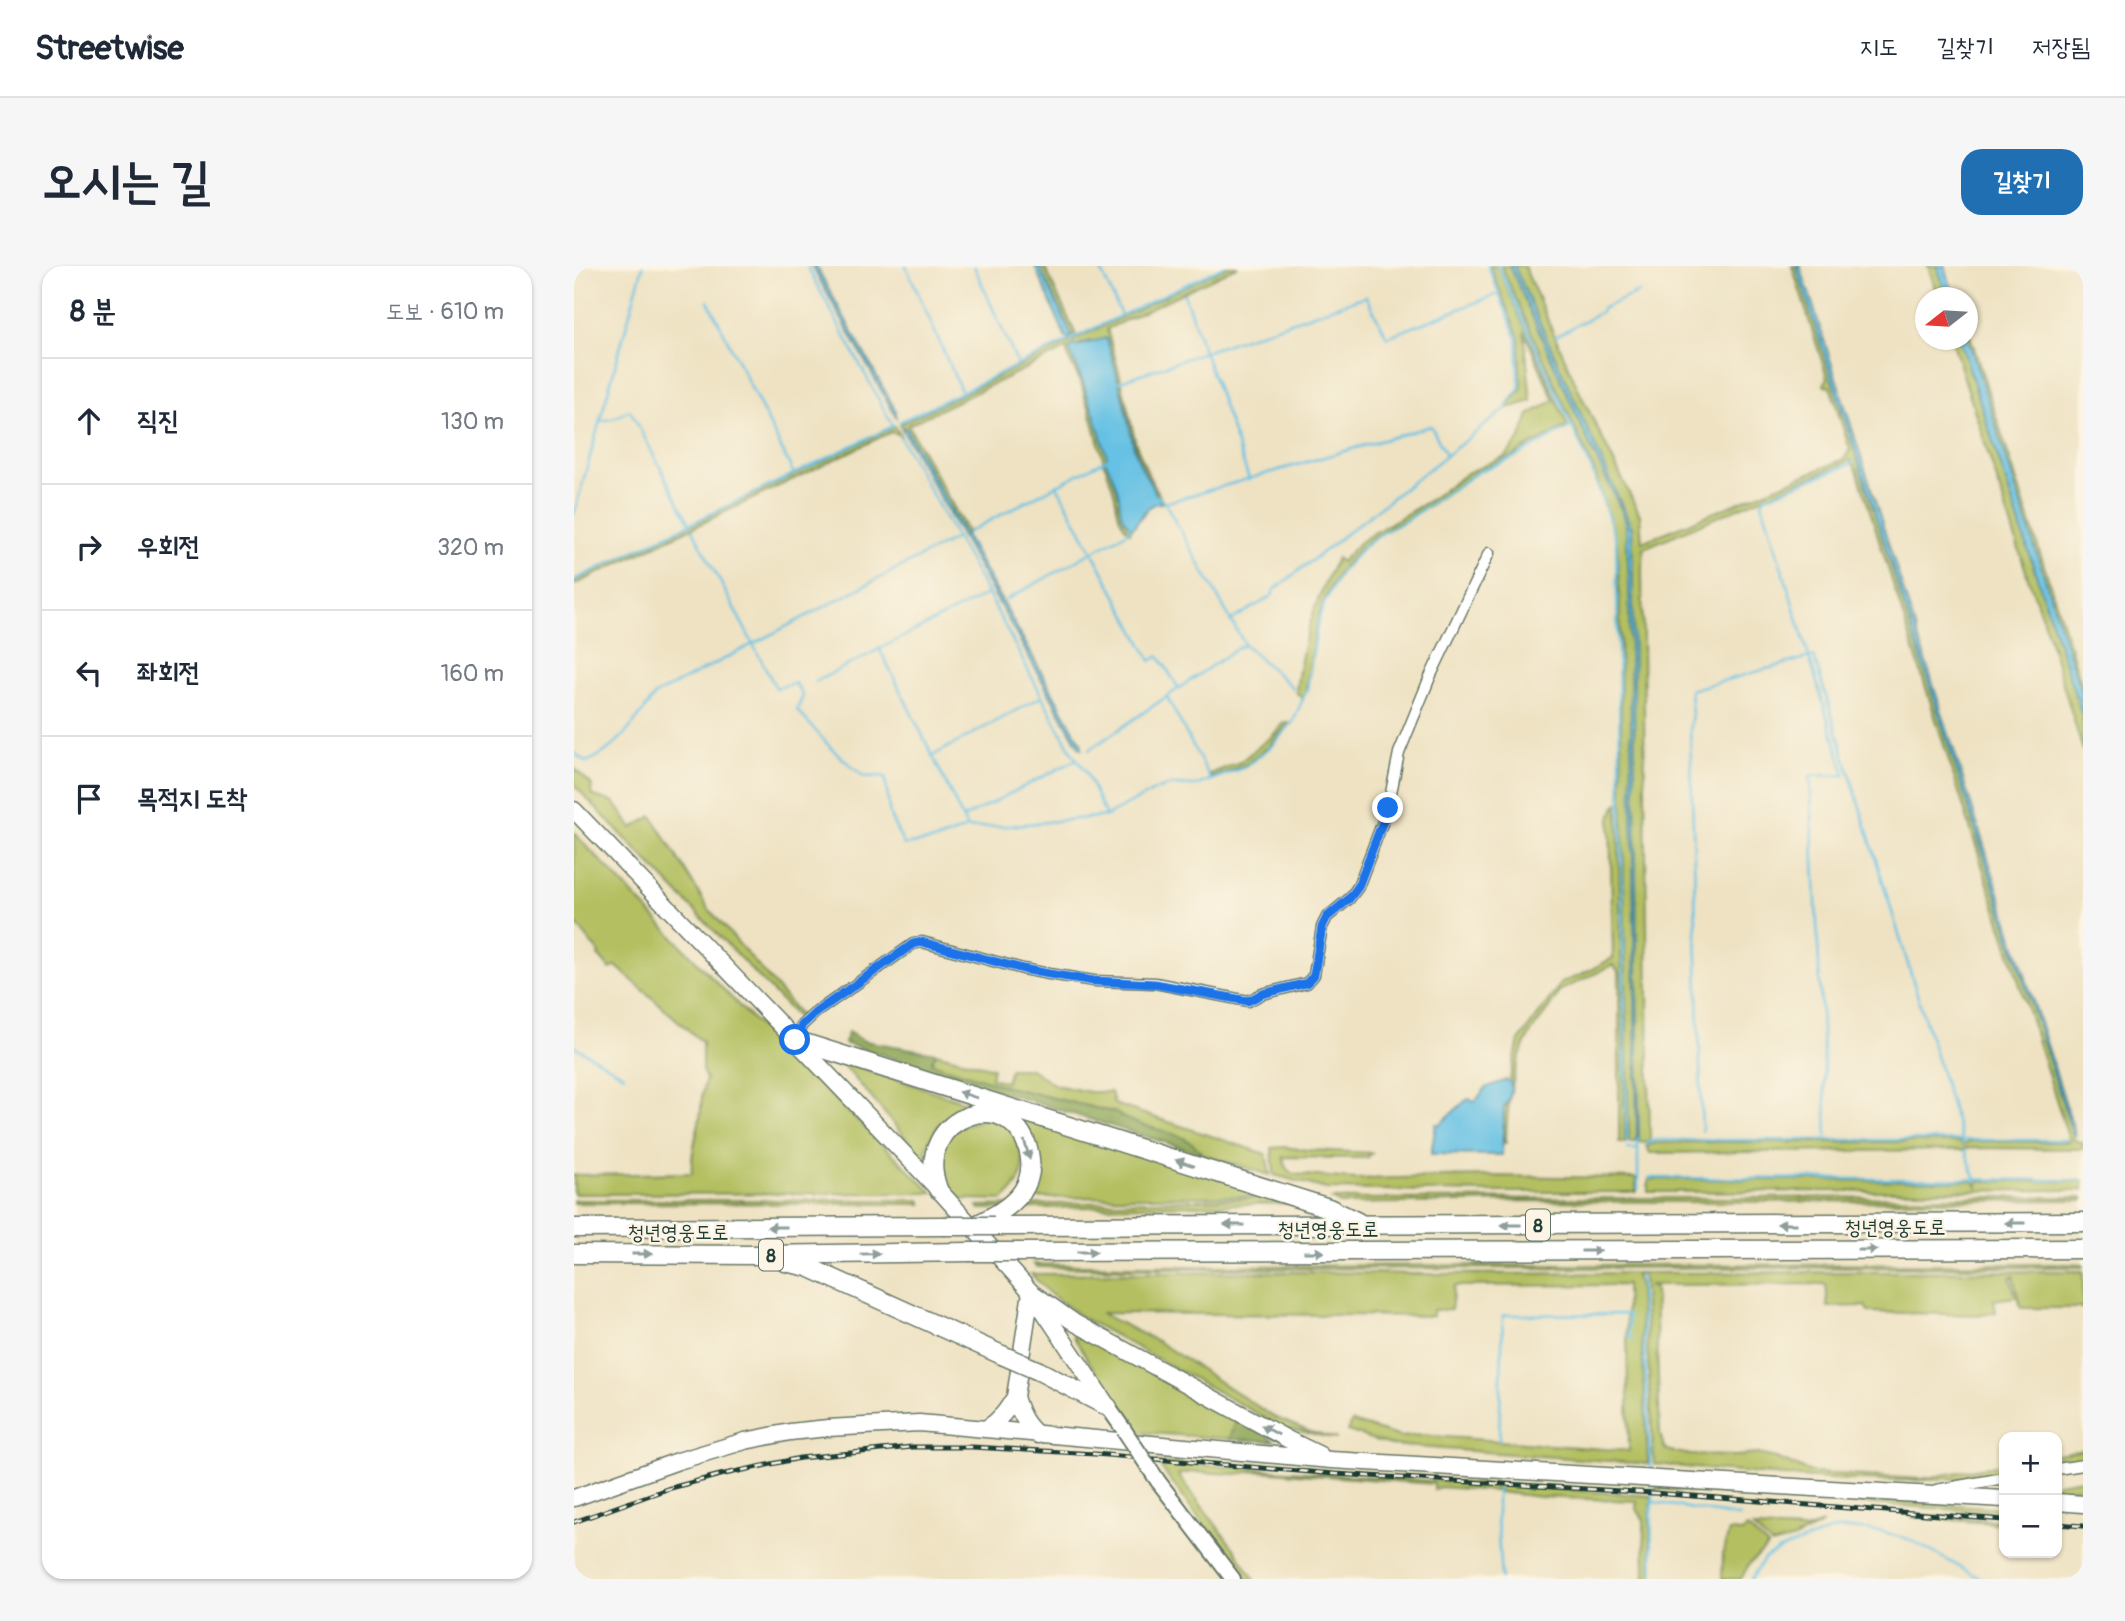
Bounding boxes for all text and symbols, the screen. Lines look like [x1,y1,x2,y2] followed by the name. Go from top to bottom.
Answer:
[35,28,184,69] text: Streetwise
[1860,33,1898,62] text: 지도
[1936,33,1994,62] text: 길찾기
[2032,33,2090,62] text: 저장됨
[1961,149,2083,215] button: 길찾기
[42,151,210,212] text: 오시는 길
[1915,287,1978,350] north arrow
[70,293,116,330] text: 8 분
[386,297,504,326] text: 도보 · 610 m
[70,402,108,440] icon: ahead
[137,405,179,437] text: 직진
[441,407,504,436] text: 130 m
[70,528,108,566] icon: right
[137,531,200,563] text: 우회전
[437,533,504,562] text: 320 m
[70,654,108,692] icon: left
[137,657,200,689] text: 좌회전
[440,659,504,688] text: 160 m
[70,780,108,818] icon: arrive
[137,783,247,815] text: 목적지 도착
[1372,792,1403,823] route end
[779,1024,810,1055] route start
[957,1089,978,1099] one-way arrow
[1022,1139,1032,1160] one-way arrow
[1174,1157,1195,1168] one-way arrow
[1526,1210,1550,1240] road number: 8
[1844,1214,1946,1241] street label: 청년영웅도로
[1277,1216,1379,1243] street label: 청년영웅도로
[2004,1217,2026,1229] one-way arrow
[1776,1218,1798,1230] one-way arrow
[627,1219,729,1246] street label: 청년영웅도로
[1223,1219,1245,1231] one-way arrow
[1500,1219,1522,1231] one-way arrow
[766,1221,788,1233] one-way arrow
[759,1239,783,1270] road number: 8
[1857,1244,1879,1256] one-way arrow
[1580,1245,1602,1257] one-way arrow
[1076,1246,1098,1258] one-way arrow
[1304,1246,1326,1258] one-way arrow
[859,1248,881,1260] one-way arrow
[631,1249,653,1260] one-way arrow
[1260,1424,1280,1436] one-way arrow
[1999,1432,2062,1558] map controls
[1999,1432,2062,1495] button: +
[1999,1495,2062,1558] button: −

